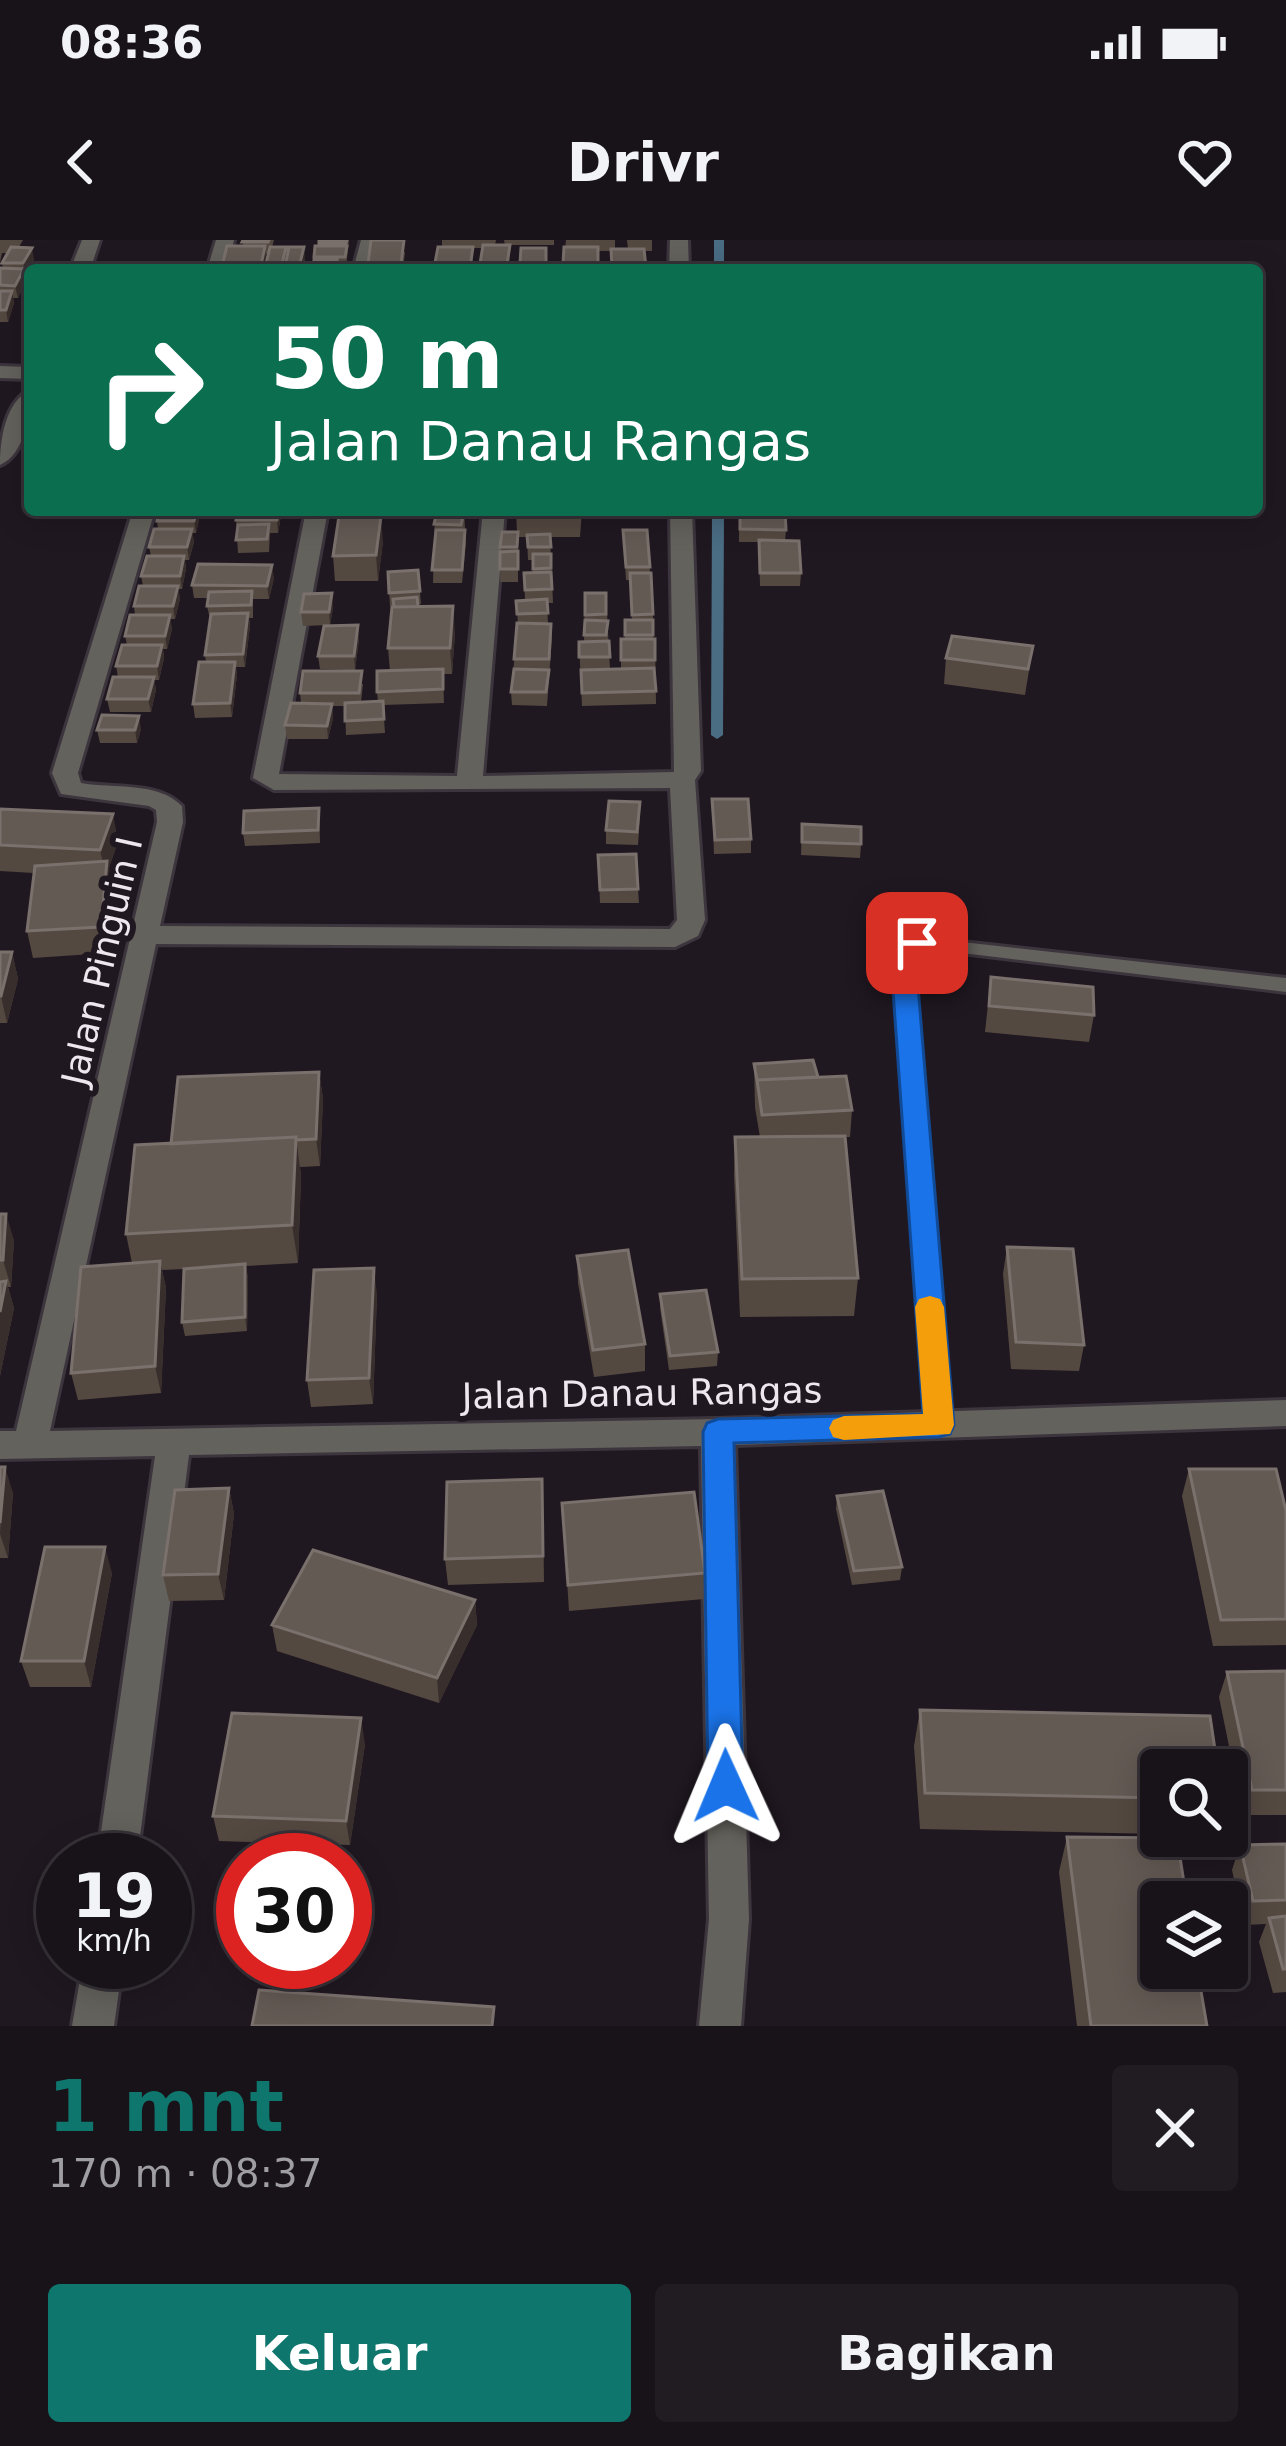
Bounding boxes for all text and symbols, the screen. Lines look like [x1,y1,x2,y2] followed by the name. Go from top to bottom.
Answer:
[60,16,203,69] text: 08:36
[48,129,114,195] icon: back
[1172,129,1238,195] icon: heart
[567,131,719,194] text: Drivr
[270,310,504,408] text: 50 m
[72,312,228,468] icon: right
[270,410,811,473] text: Jalan Danau Rangas
[53,833,150,1091] street label: Jalan Pinguin I
[866,892,968,994] pin
[884,910,950,976] icon: arrive
[459,1369,823,1417] street label: Jalan Danau Rangas
[663,1723,789,1849] position arrow
[1140,1749,1248,1989] map controls
[1140,1749,1248,1857] button: search
[216,1833,372,1989] speed limit sign: 30
[72,1861,156,1931] text: 19
[1140,1881,1248,1989] button: layers
[76,1923,152,1958] text: km/h
[48,2064,284,2148] text: 1 mnt
[1112,2065,1238,2191] button: close
[48,2151,322,2196] text: 170 m · 08:37
[48,2284,631,2422] button: Keluar
[655,2284,1238,2422] button: Bagikan

